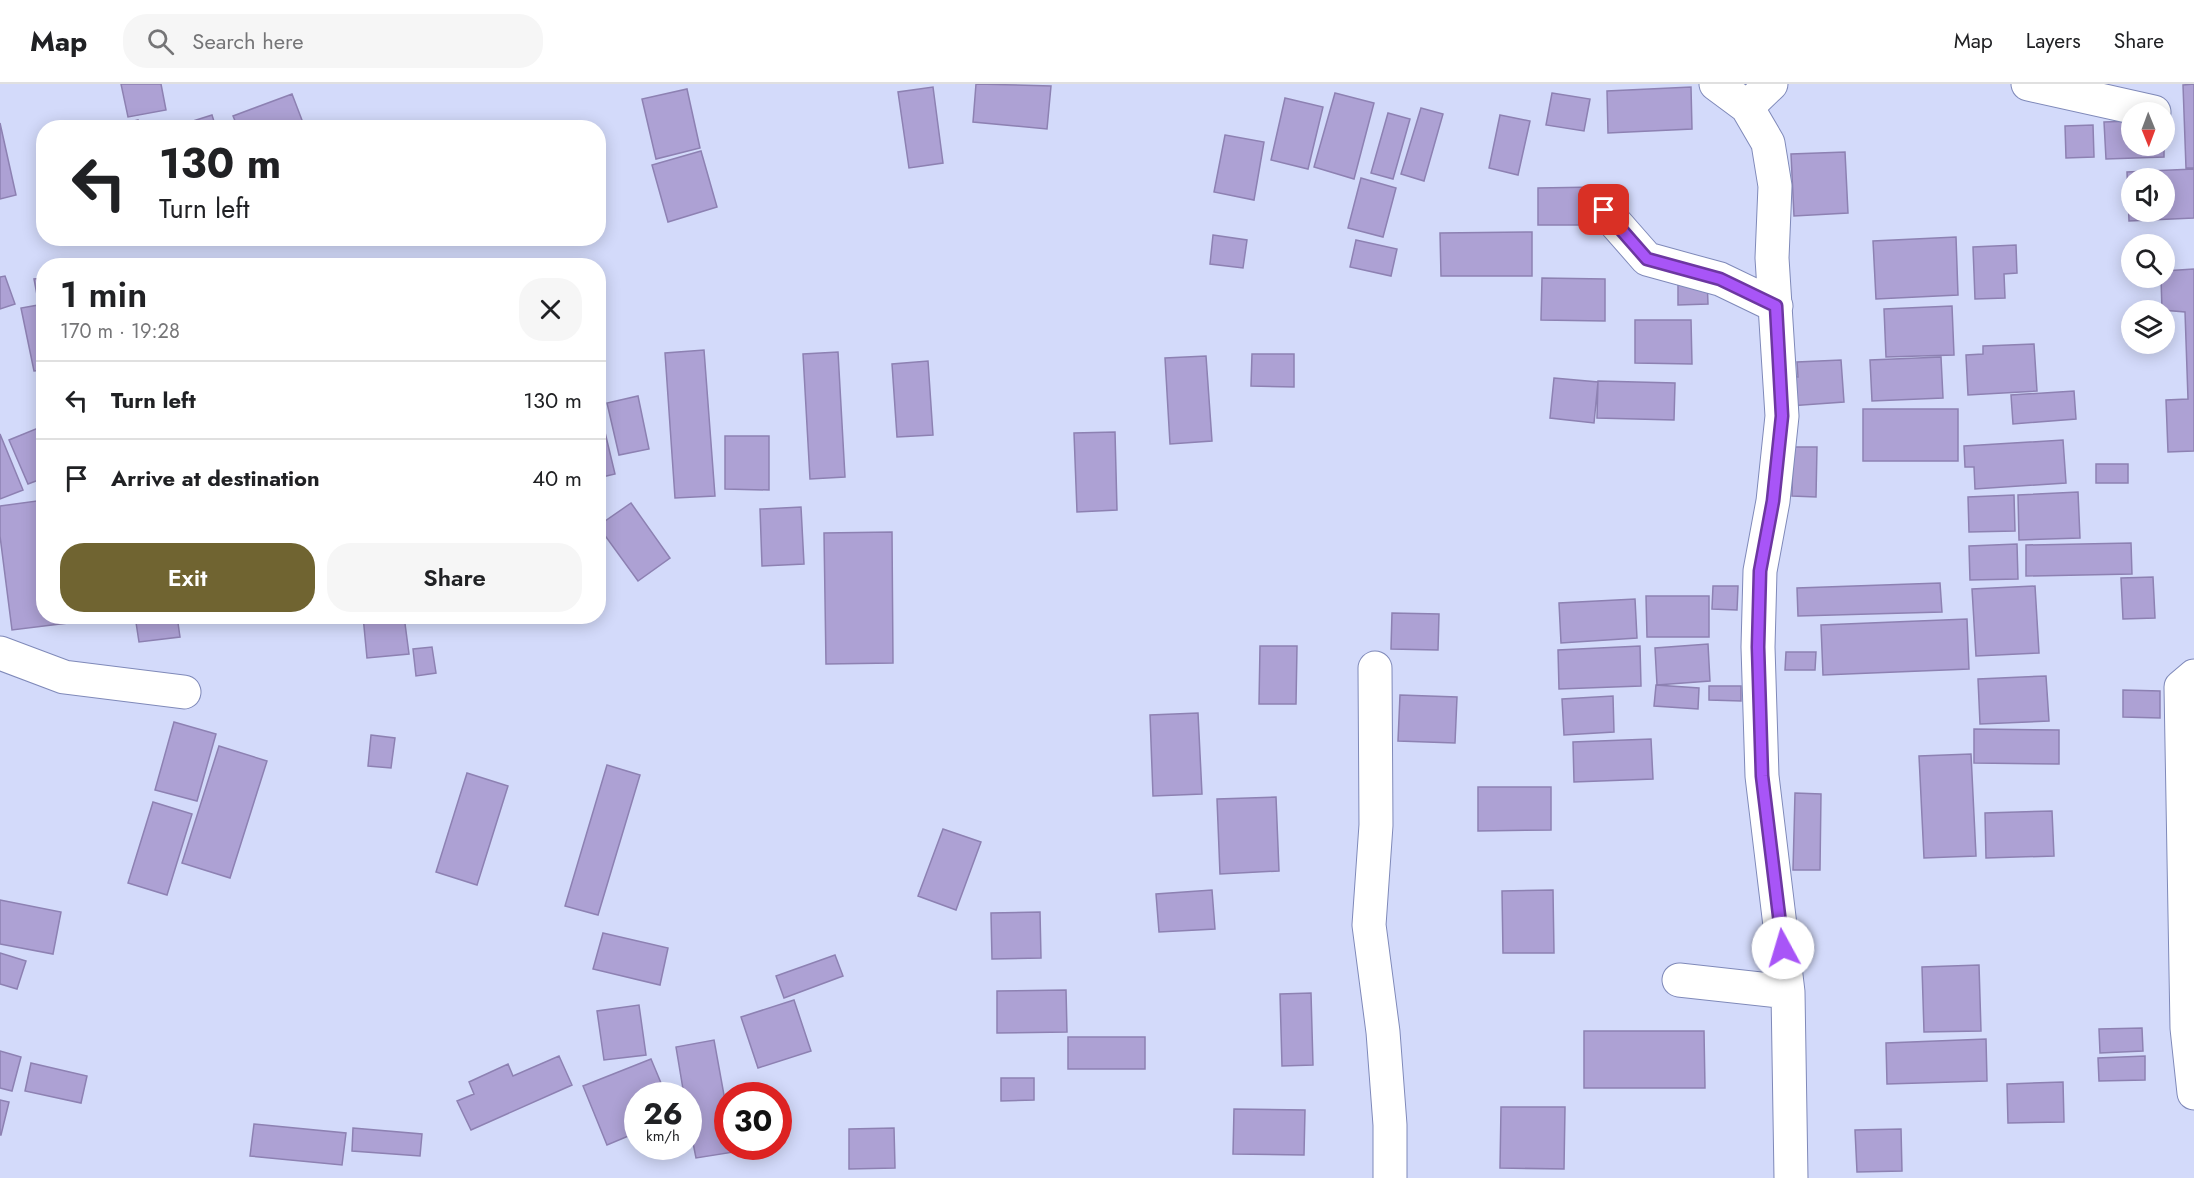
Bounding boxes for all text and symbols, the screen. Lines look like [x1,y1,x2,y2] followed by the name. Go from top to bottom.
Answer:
[123,14,543,68] search box
[30,21,87,62] text: Map
[144,25,177,58] icon: search
[192,25,304,57] text: Search here
[1954,26,1993,56] text: Map
[2026,26,2081,56] text: Layers
[2114,26,2164,56] text: Share
[2121,102,2175,156] north arrow
[2121,102,2175,354] map controls
[159,133,281,194] text: 130 m
[60,144,138,222] icon: left
[2121,168,2175,222] button: sound
[1578,184,1629,235] pin
[159,189,249,228] text: Turn left
[1587,193,1620,226] icon: arrive
[2121,234,2175,288] button: search
[60,268,147,320] text: 1 min
[519,278,582,341] button: close
[2121,300,2175,354] button: layers
[60,317,180,346] text: 170 m · 19:28
[60,384,93,417] icon: left
[111,384,196,416] text: Turn left
[523,384,582,416] text: 130 m
[60,462,93,495] icon: arrive
[111,462,320,494] text: Arrive at destination
[532,462,582,494] text: 40 m
[60,543,315,612] button: Exit
[327,543,582,612] button: Share
[1751,916,1815,980] position arrow
[714,1082,792,1160] speed limit sign: 30
[643,1092,683,1135] text: 26
[646,1125,680,1147] text: km/h

